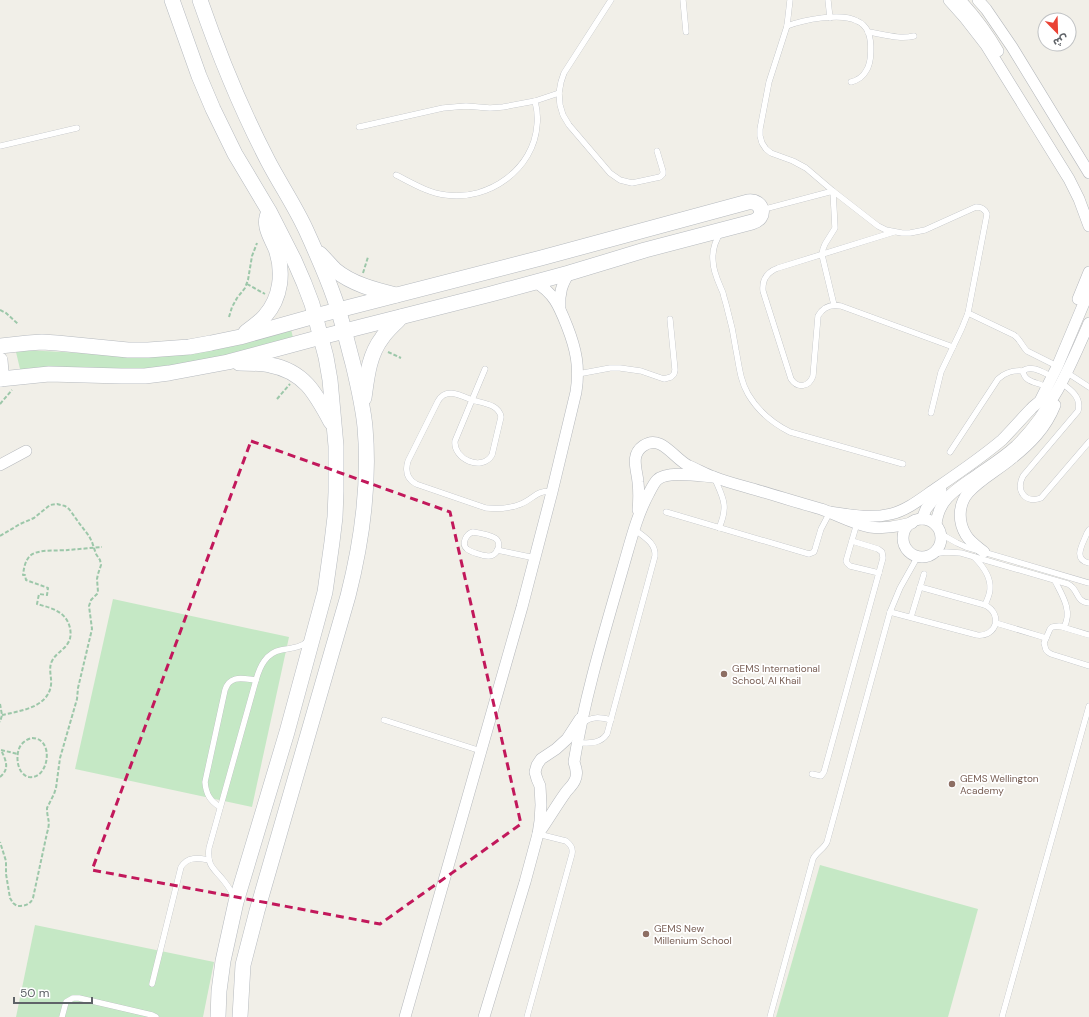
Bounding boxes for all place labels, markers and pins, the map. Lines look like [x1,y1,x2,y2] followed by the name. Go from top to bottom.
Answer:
[732,662,820,687] place label: GEMS International School, Al Khail
[719,669,729,679] marker: GEMS International School, Al Khail
[960,772,1039,797] place label: GEMS Wellington Academy
[947,779,957,789] marker: GEMS Wellington Academy
[654,922,732,947] place label: GEMS New Millenium School
[641,929,651,939] marker: GEMS New Millenium School

